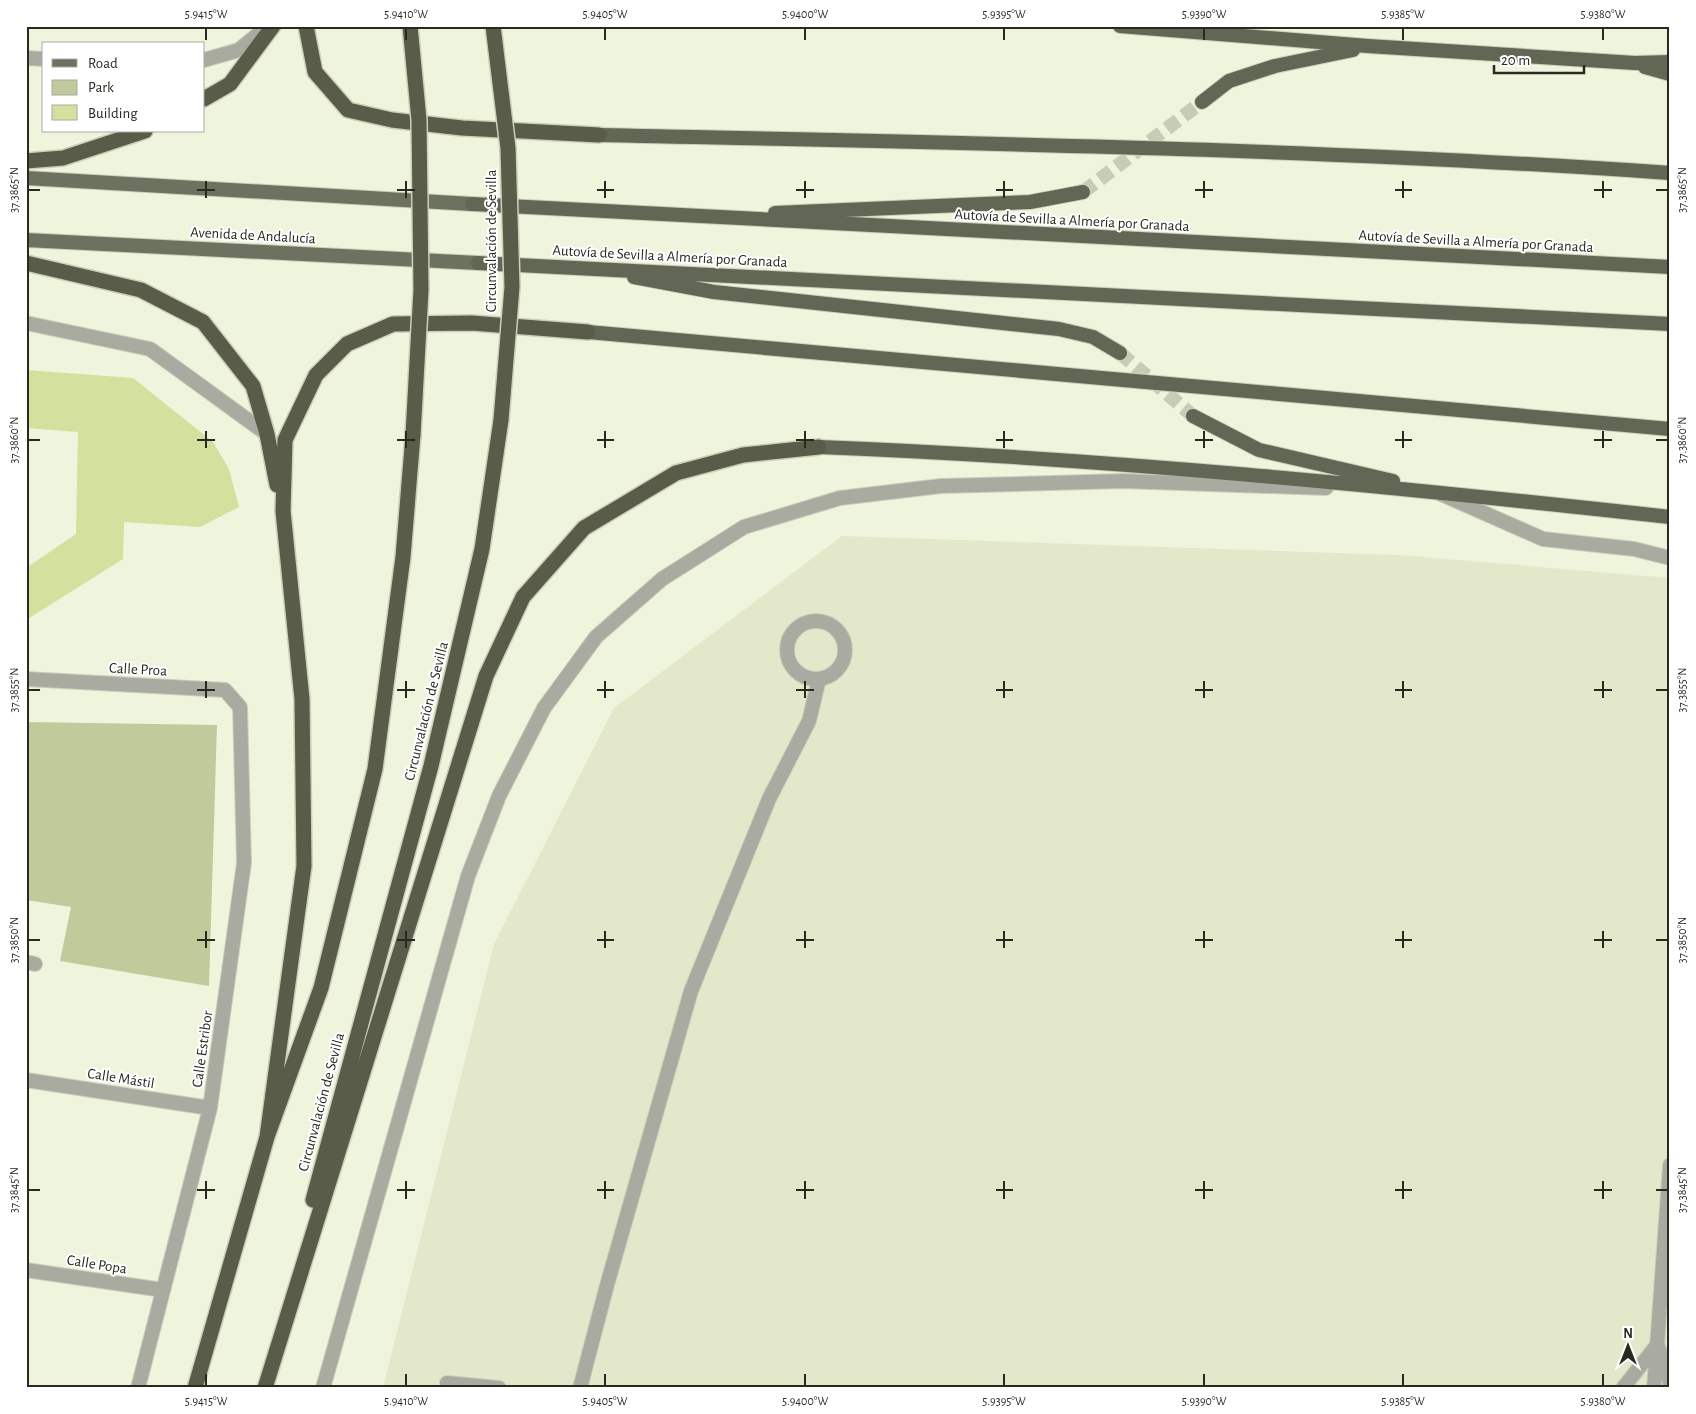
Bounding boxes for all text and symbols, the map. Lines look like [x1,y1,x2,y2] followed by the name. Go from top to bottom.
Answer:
[185,8,228,20] text: 5.9415°W
[384,8,428,20] text: 5.9410°W
[583,8,628,20] text: 5.9405°W
[782,8,828,20] text: 5.9400°W
[982,8,1026,20] text: 5.9395°W
[1182,8,1227,20] text: 5.9390°W
[1381,8,1425,20] text: 5.9385°W
[1581,8,1626,20] text: 5.9380°W
[42,42,205,132] legend
[1494,42,1584,74] scale bar
[1501,53,1530,68] text: 20 m
[88,56,118,71] text: Road
[88,80,114,95] text: Park
[88,106,138,121] text: Building
[8,167,20,213] text: 37.3865°N
[1676,167,1688,213] text: 37.3865°N
[484,170,499,312] street label: Circunvalación de Sevilla
[954,207,1190,234] street label: Autovía de Sevilla a Almería por Granada
[190,225,316,246] street label: Avenida de Andalucía
[1358,228,1594,255] street label: Autovía de Sevilla a Almería por Granada
[552,243,788,270] street label: Autovía de Sevilla a Almería por Granada
[8,416,20,464] text: 37.3860°N
[1676,416,1688,464] text: 37.3860°N
[402,640,451,782] street label: Circunvalación de Sevilla
[108,660,168,679] street label: Calle Proa
[8,667,20,713] text: 37.3855°N
[1676,667,1688,713] text: 37.3855°N
[8,917,20,963] text: 37.3850°N
[1676,917,1688,963] text: 37.3850°N
[190,1010,215,1088] street label: Calle Estribor
[296,1031,347,1173] street label: Circunvalación de Sevilla
[86,1066,156,1091] street label: Calle Mástil
[8,1167,20,1213] text: 37.3845°N
[1676,1167,1688,1213] text: 37.3845°N
[66,1252,128,1277] street label: Calle Popa
[1604,1322,1654,1372] north arrow
[1623,1327,1633,1341] text: N
[185,1395,228,1407] text: 5.9415°W
[384,1395,428,1407] text: 5.9410°W
[583,1395,628,1407] text: 5.9405°W
[782,1395,828,1407] text: 5.9400°W
[982,1395,1026,1407] text: 5.9395°W
[1182,1395,1227,1407] text: 5.9390°W
[1381,1395,1425,1407] text: 5.9385°W
[1581,1395,1626,1407] text: 5.9380°W

